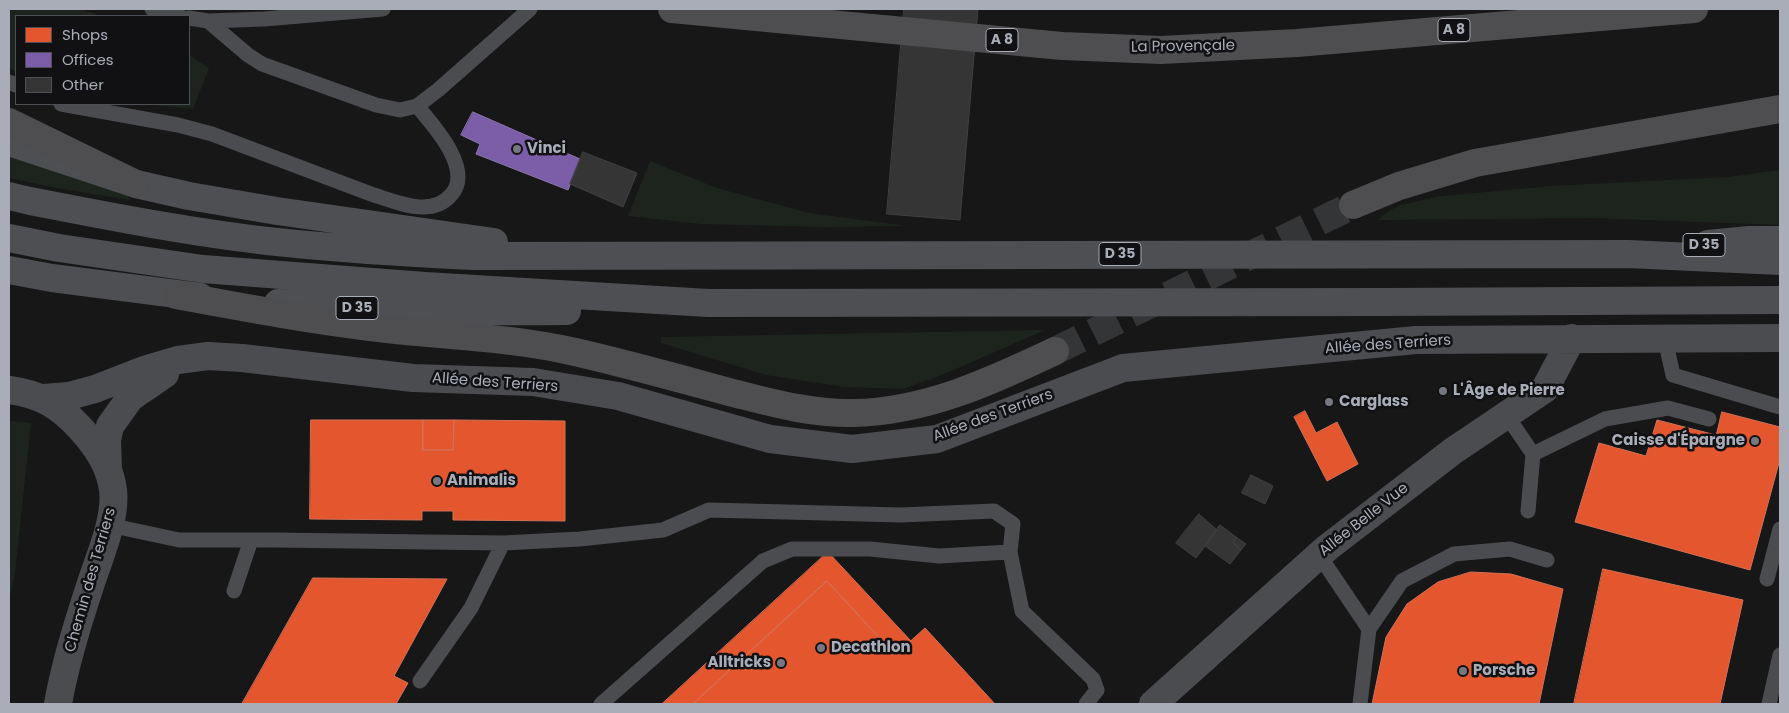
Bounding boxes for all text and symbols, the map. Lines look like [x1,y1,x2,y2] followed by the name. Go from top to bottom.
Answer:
[15,15,190,105] legend
[1438,18,1470,42] road number: A 8
[62,24,108,45] text: Shops
[986,28,1018,52] road number: A 8
[1131,37,1235,57] street label: La Provençale
[62,49,114,70] text: Offices
[62,74,104,95] text: Other
[527,140,566,158] place label: Vinci
[511,143,523,155] marker: Vinci
[1683,234,1725,256] road number: D 35
[1099,242,1141,266] road number: D 35
[336,296,378,320] road number: D 35
[1324,332,1452,358] street label: Allée des Terriers
[431,370,559,396] street label: Allée des Terriers
[1453,382,1565,400] place label: L'Âge de Pierre
[1437,385,1449,397] marker: L'Âge de Pierre
[931,386,1055,446] street label: Allée des Terriers
[1339,393,1409,411] place label: Carglass
[1323,396,1335,408] marker: Carglass
[1612,432,1745,450] place label: Caisse d'Épargne
[1749,435,1761,447] marker: Caisse d'Épargne
[447,472,516,490] place label: Animalis
[431,475,443,487] marker: Animalis
[1316,480,1412,560] street label: Allée Belle Vue
[62,506,120,654] street label: Chemin des Terriers
[831,639,911,657] place label: Decathlon
[815,642,827,654] marker: Decathlon
[707,654,771,672] place label: Alltricks
[775,657,787,669] marker: Alltricks
[1473,662,1535,680] place label: Porsche
[1457,665,1469,677] marker: Porsche

